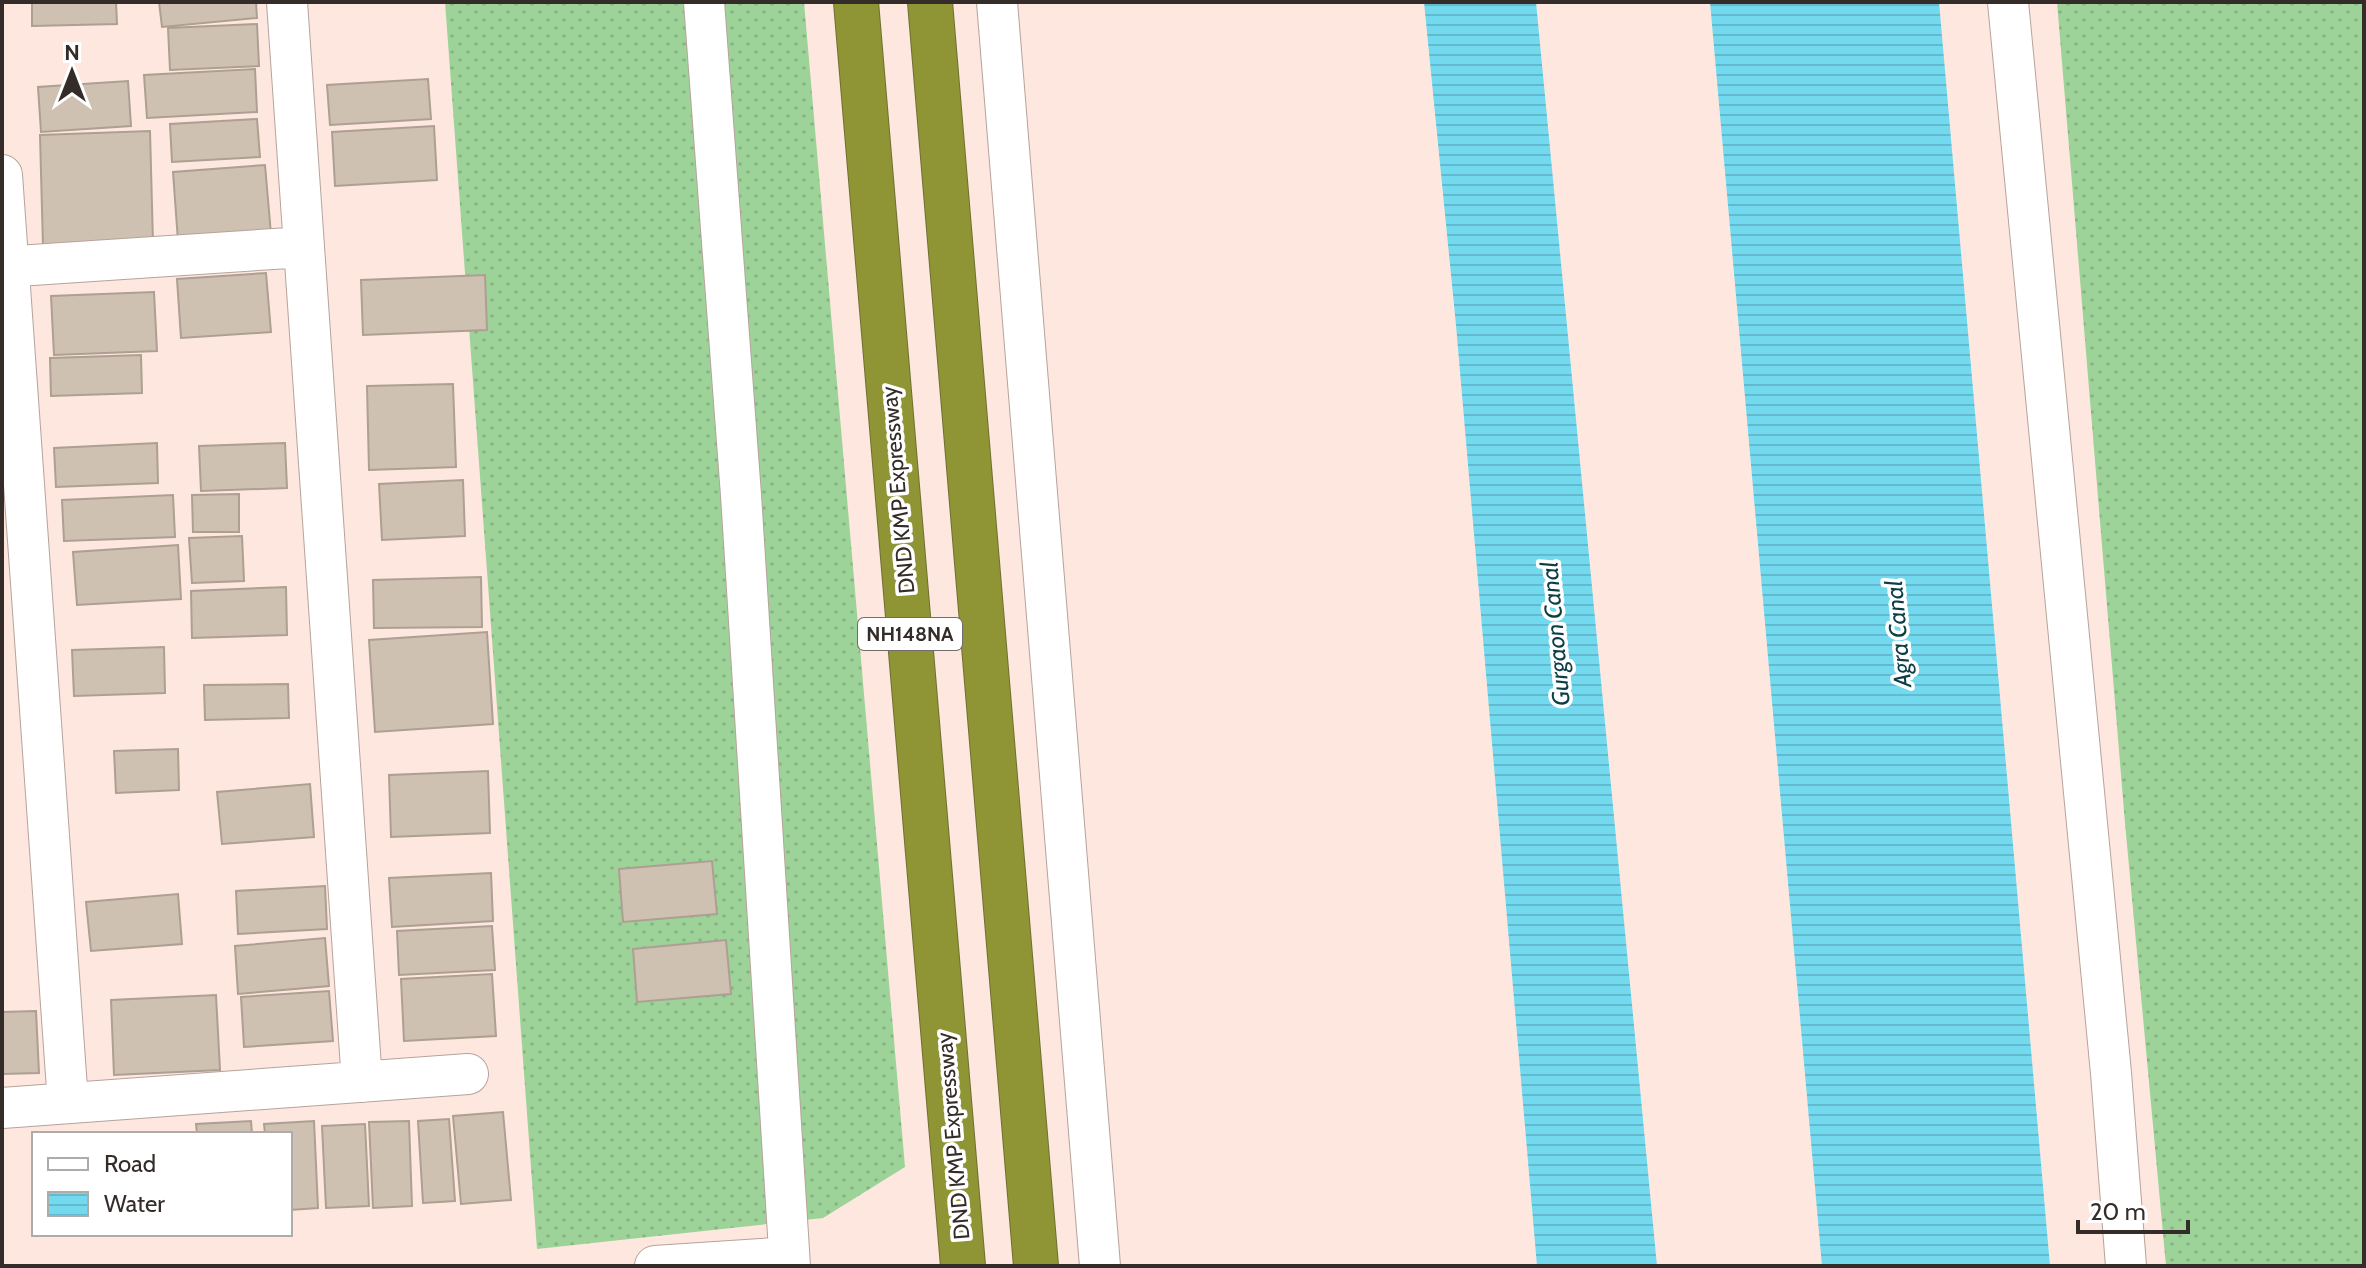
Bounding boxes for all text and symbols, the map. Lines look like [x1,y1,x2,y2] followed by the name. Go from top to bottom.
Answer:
[32,32,112,112] north arrow
[64,39,80,66] text: N
[875,385,921,595] street label: DND KMP Expressway
[1534,560,1576,707] water label: Gurgaon Canal
[1879,579,1917,690] water label: Agra Canal
[858,618,962,650] road number: NH148NA
[930,1031,976,1241] street label: DND KMP Expressway
[32,1132,292,1236] legend
[104,1149,156,1178] text: Road
[2078,1184,2188,1234] scale bar
[104,1189,165,1218] text: Water
[2090,1197,2146,1226] text: 20 m

